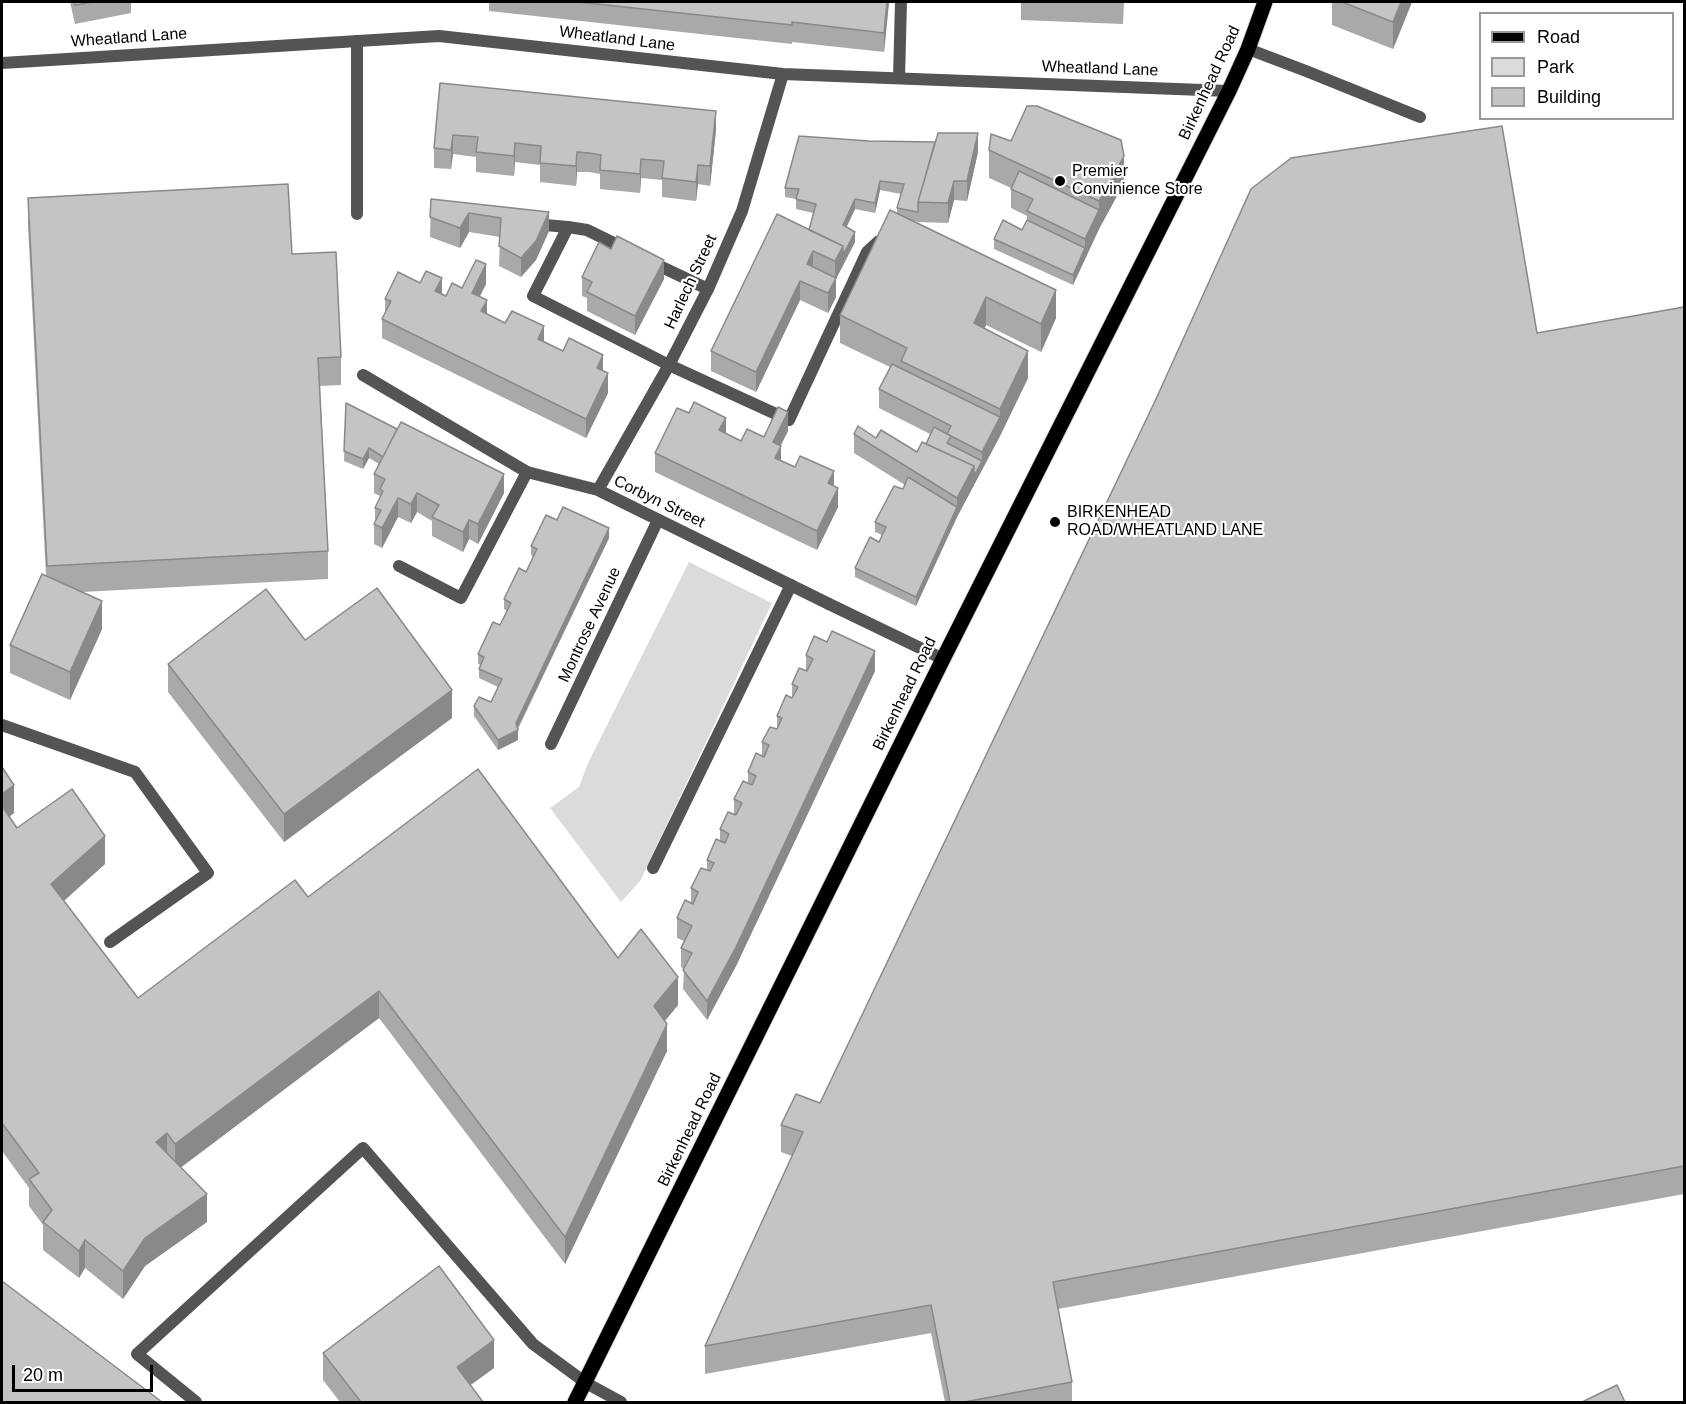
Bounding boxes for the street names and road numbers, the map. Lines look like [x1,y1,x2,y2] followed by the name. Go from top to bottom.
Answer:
[558,22,676,56] street label: Wheatland Lane
[1175,23,1245,143] street label: Birkenhead Road
[70,24,188,52] street label: Wheatland Lane
[1041,57,1159,81] street label: Wheatland Lane
[661,232,721,332] street label: Harlech Street
[610,472,708,532] street label: Corbyn Street
[555,564,625,686] street label: Montrose Avenue
[869,634,941,754] street label: Birkenhead Road
[654,1070,726,1190] street label: Birkenhead Road

